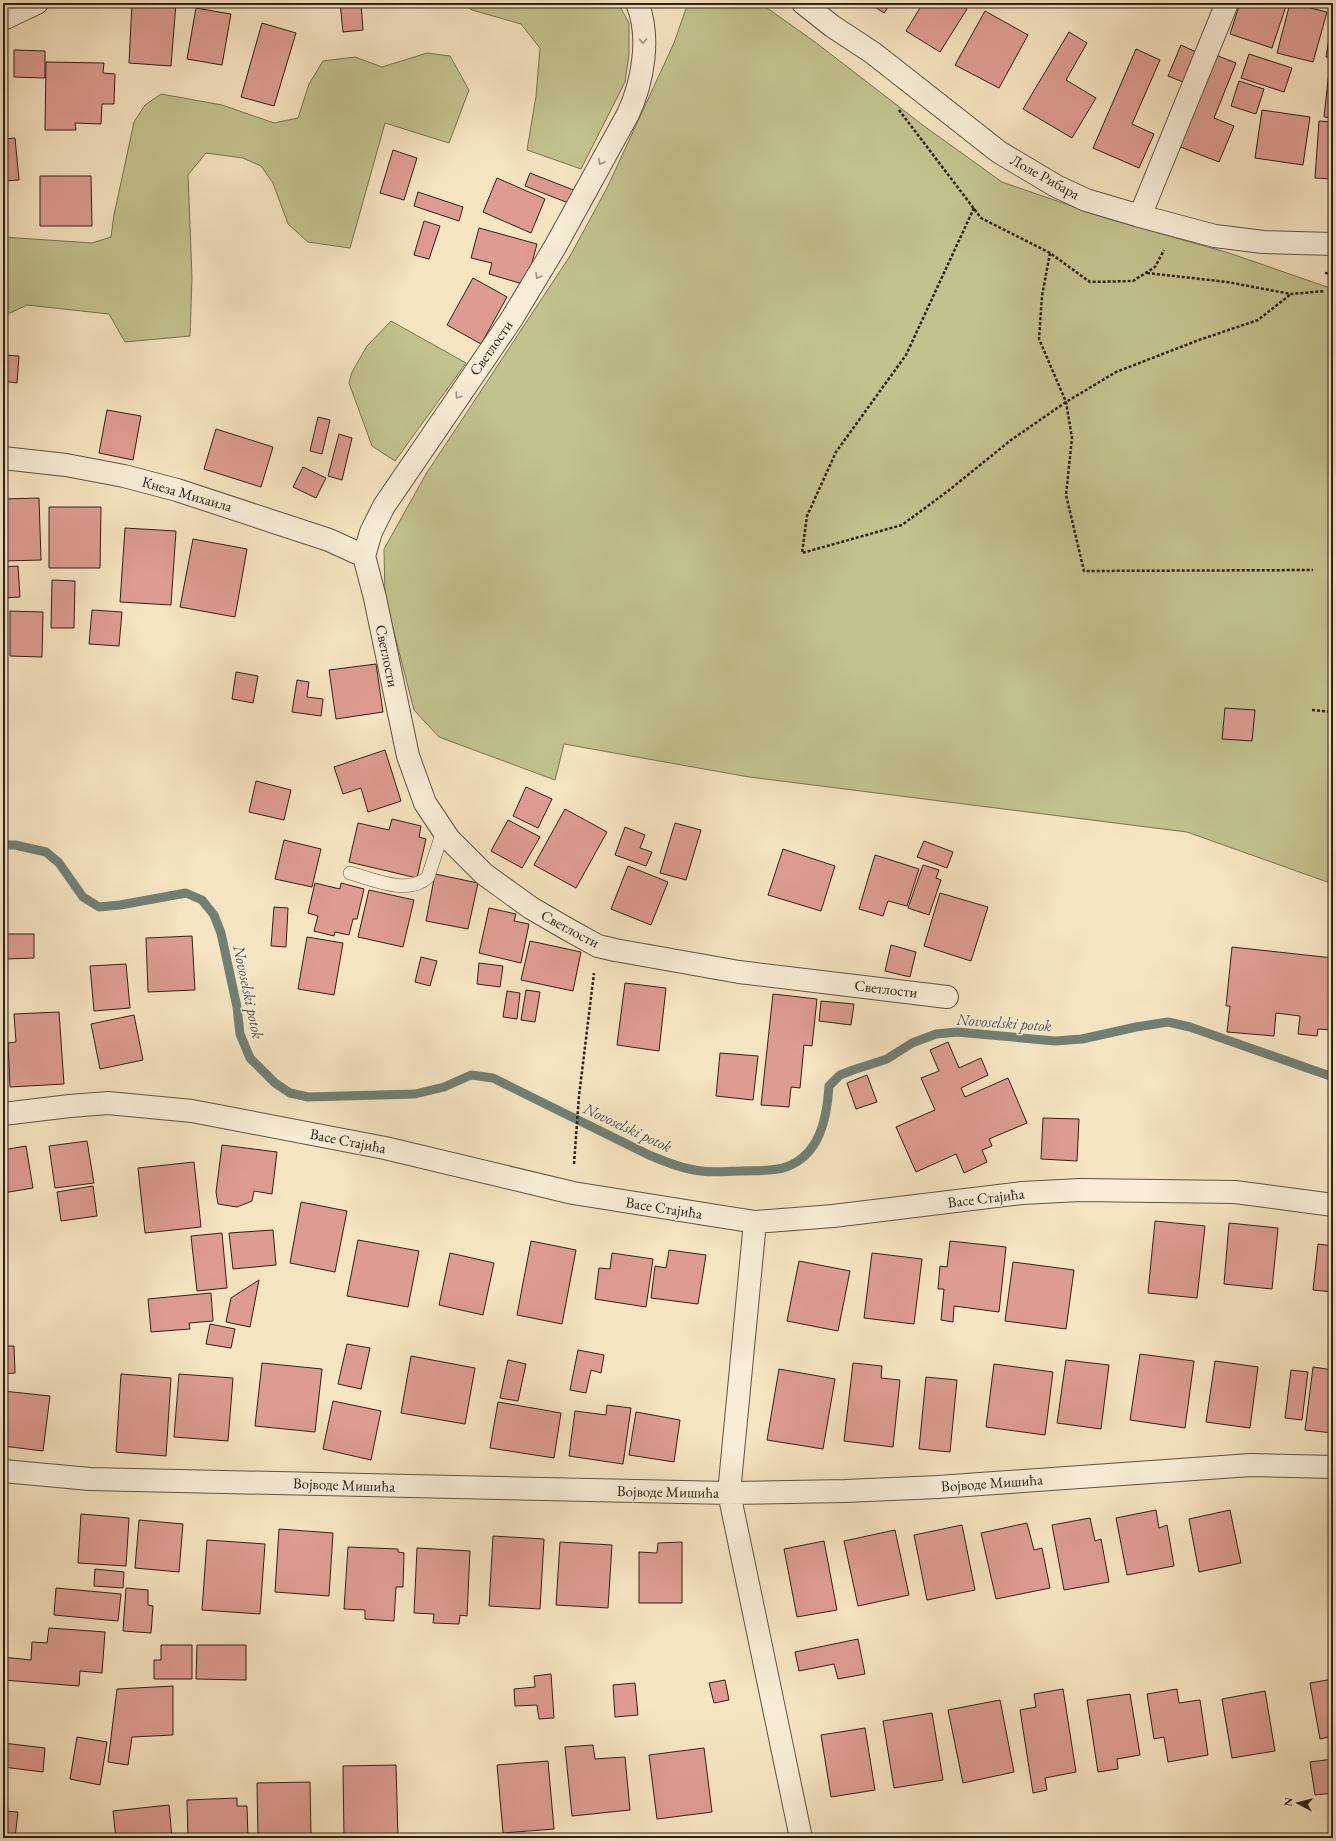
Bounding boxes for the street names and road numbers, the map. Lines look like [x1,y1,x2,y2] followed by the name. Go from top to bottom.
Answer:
[1007,150,1083,203] street label: Лоле Рибара
[465,316,517,379] street label: Светлости
[140,472,234,515] street label: Кнеза Михаила
[372,623,403,689] street label: Светлости
[538,905,603,952] street label: Светлости
[853,975,919,1002] street label: Светлости
[308,1124,388,1157] street label: Васе Стајића
[946,1183,1025,1212] street label: Васе Стајића
[624,1192,704,1223] street label: Васе Стајића
[940,1469,1044,1496] street label: Војводе Мишића
[293,1473,395,1496] street label: Војводе Мишића
[617,1481,719,1502] street label: Војводе Мишића

